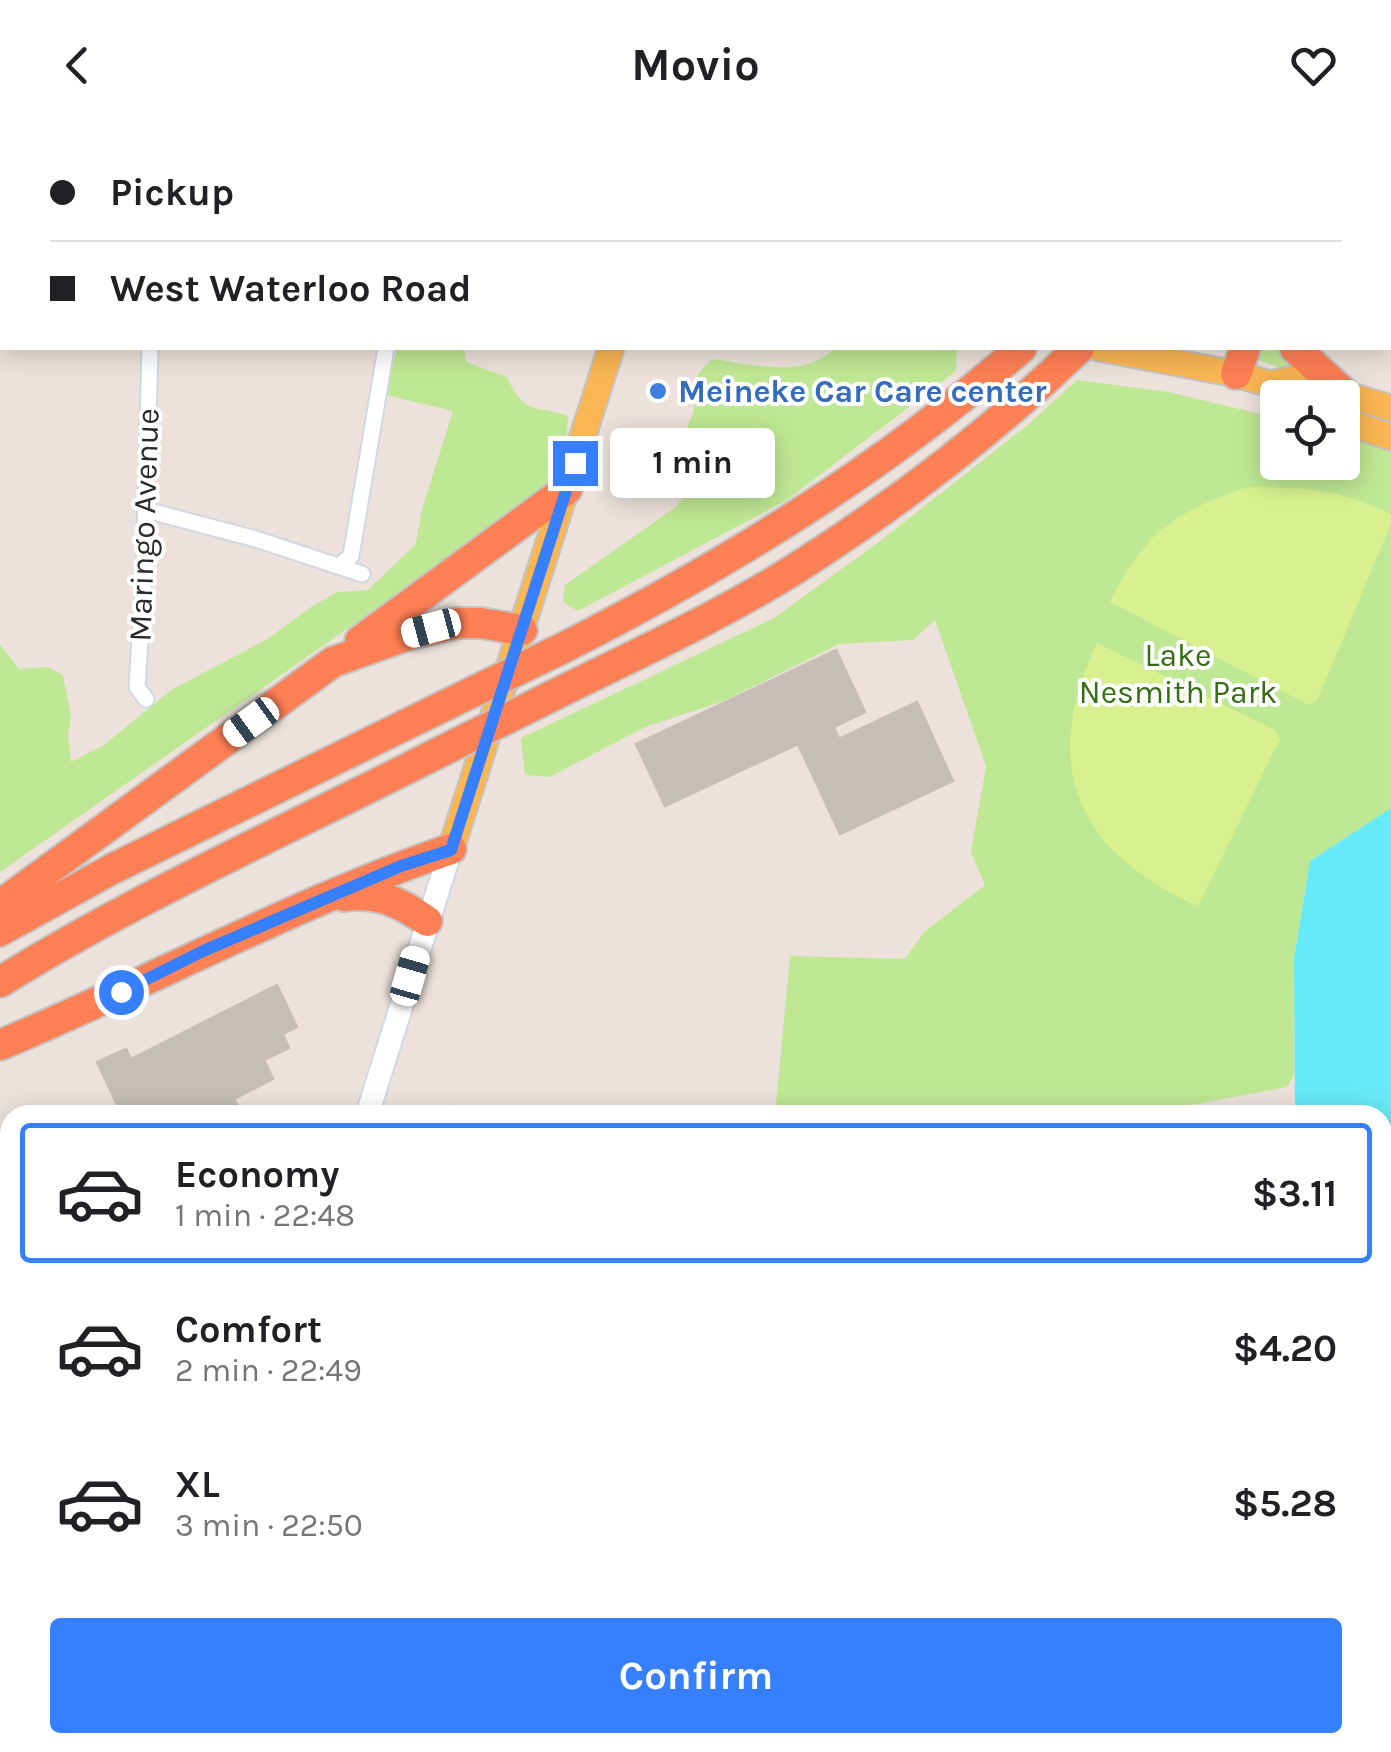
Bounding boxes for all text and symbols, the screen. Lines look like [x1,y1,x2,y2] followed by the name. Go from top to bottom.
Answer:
[50,38,105,93] icon: back
[1286,38,1341,93] icon: heart
[631,39,760,91] text: Movio
[110,170,234,215] text: Pickup
[110,266,472,311] text: West Waterloo Road
[678,373,1047,410] place label: Meineke Car Care center
[647,380,669,402] marker: Meineke Car Care center
[1260,380,1360,480] map controls
[1260,380,1360,480] button: locate
[121,408,167,642] street label: Maringo Avenue
[610,428,775,498] callout: 1 min
[553,441,598,486] route end
[652,444,733,481] text: 1 min
[398,606,464,650] car
[1079,637,1277,711] park label: Lake Nesmith Park
[218,692,284,752] car
[387,943,433,1009] car
[99,970,144,1015] route start
[55,1148,145,1238] icon: car
[175,1152,339,1197] text: Economy
[1252,1171,1337,1216] text: $3.11
[175,1197,355,1234] text: 1 min · 22:48
[55,1303,145,1393] icon: car
[175,1307,322,1352] text: Comfort
[1233,1326,1337,1371] text: $4.20
[175,1352,362,1389] text: 2 min · 22:49
[55,1458,145,1548] icon: car
[175,1462,220,1507] text: XL
[1233,1481,1337,1526] text: $5.28
[175,1507,363,1544] text: 3 min · 22:50
[50,1618,1342,1733] button: Confirm

